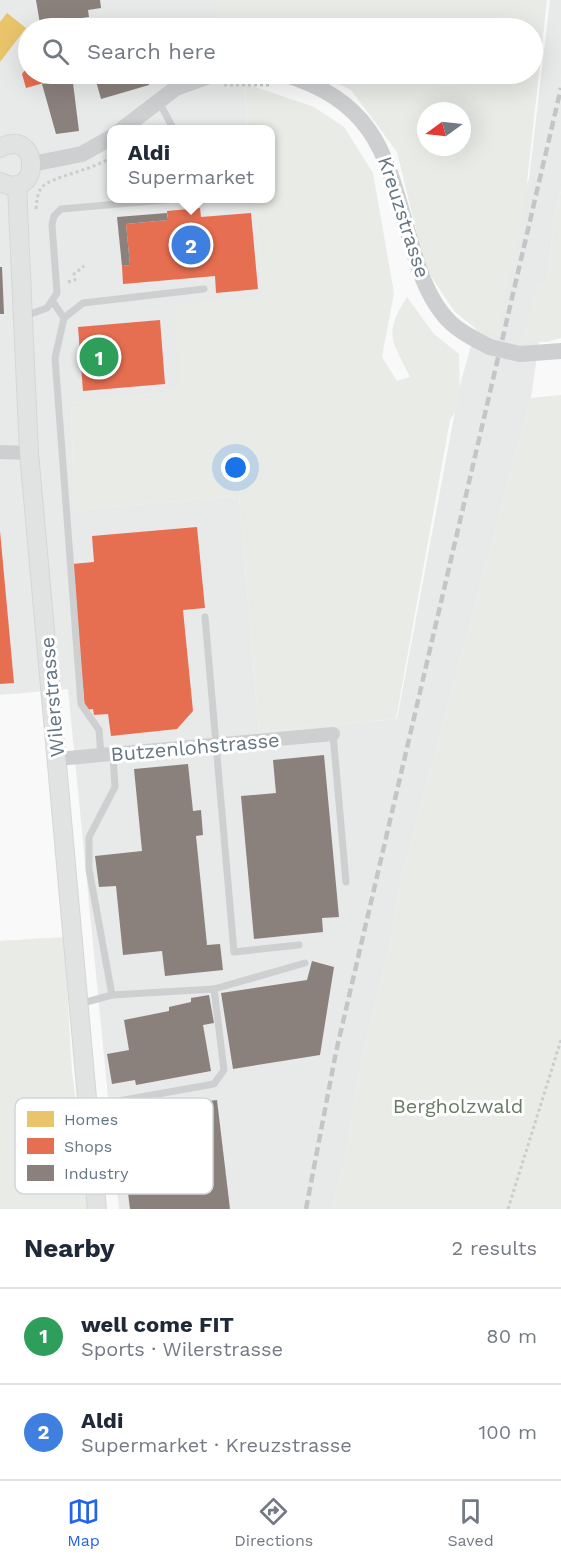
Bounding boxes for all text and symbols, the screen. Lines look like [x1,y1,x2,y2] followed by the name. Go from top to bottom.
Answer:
[18,18,543,84] search box
[39,35,72,68] icon: search
[87,39,216,64] text: Search here
[417,102,471,156] north arrow
[107,125,275,203] popup
[128,140,170,165] text: Aldi
[373,153,435,281] street label: Kreuzstrasse
[128,165,254,189] text: Supermarket
[172,222,210,268] pin: 2
[80,334,118,380] pin: 1
[221,453,250,482] your location
[35,636,69,758] street label: Wilerstrasse
[110,728,280,766] street label: Butzenlohstrasse
[393,1094,523,1118] park label: Bergholzwald
[15,1098,213,1194] legend
[64,1110,118,1129] text: Homes
[64,1137,112,1156] text: Shops
[64,1164,129,1183] text: Industry
[24,1233,115,1263] text: Nearby
[452,1236,537,1260] text: 2 results
[81,1312,234,1337] text: well come FIT
[39,1324,48,1348] text: 1
[486,1324,537,1348] text: 80 m
[81,1337,283,1361] text: Sports · Wilerstrasse
[81,1408,123,1433] text: Aldi
[38,1420,49,1444] text: 2
[478,1420,537,1444] text: 100 m
[81,1433,352,1457] text: Supermarket · Kreuzstrasse
[67,1495,100,1550] tab: Map
[234,1495,313,1550] tab: Directions
[447,1495,494,1550] tab: Saved

